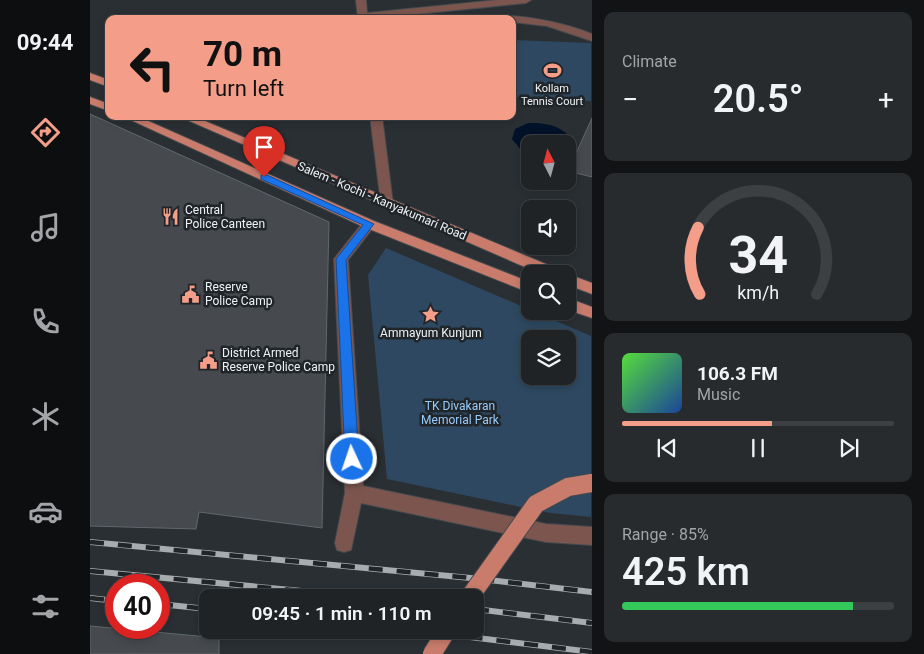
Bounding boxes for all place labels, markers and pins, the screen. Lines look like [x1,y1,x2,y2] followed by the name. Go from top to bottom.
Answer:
[542,60,562,80] sports icon: Kollam Tennis Court
[521,82,583,108] place label: Kollam Tennis Court
[243,126,285,177] pin
[185,203,265,231] place label: Central Police Canteen
[161,207,181,227] restaurant icon: Central Police Canteen
[205,280,273,308] place label: Reserve Police Camp
[181,284,201,304] public building icon: Reserve Police Camp
[421,304,441,324] place icon: Ammayum Kunjum
[380,326,482,340] place label: Ammayum Kunjum
[222,346,335,374] place label: District Armed Reserve Police Camp
[198,350,218,370] public building icon: District Armed Reserve Police Camp

